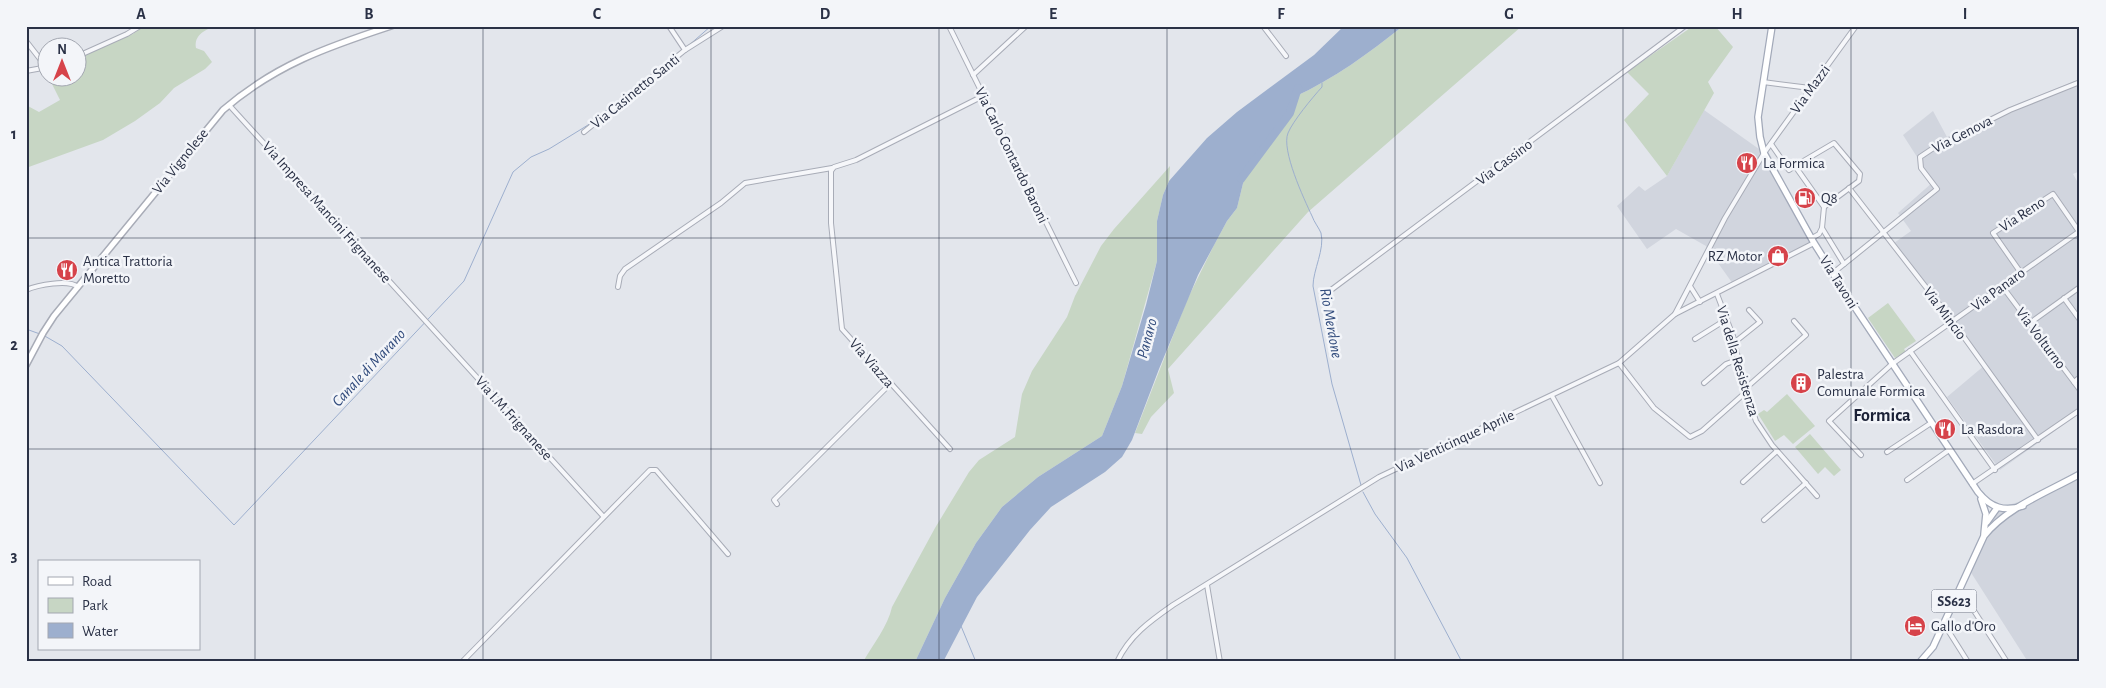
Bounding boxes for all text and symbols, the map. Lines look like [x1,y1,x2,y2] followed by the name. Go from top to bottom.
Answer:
[136,6,146,22] text: A
[364,6,374,22] text: B
[593,6,602,22] text: C
[820,6,831,22] text: D
[1049,6,1057,22] text: E
[1277,6,1285,22] text: F
[1504,6,1514,22] text: G
[1731,6,1743,22] text: H
[1963,6,1967,22] text: I
[38,38,88,88] north arrow
[57,43,67,57] text: N
[588,51,682,132] street label: Via Casinetto Santi
[1788,62,1833,116] street label: Via Mazzi
[972,85,1051,226] street label: Via Carlo Contardo Baroni
[1930,113,1995,156] street label: Via Genova
[11,126,17,142] text: 1
[150,126,211,197] street label: Via Vignolese
[1473,137,1535,188] street label: Via Cassino
[259,139,394,286] street label: Via Impresa Mancini Frignanese
[1735,151,1759,175] restaurant icon: La Formica
[1763,156,1825,171] place label: La Formica
[1793,186,1817,210] fuel station icon: Q8
[1821,191,1838,206] place label: Q8
[1997,194,2048,235] street label: Via Reno
[1766,244,1790,268] shop icon: RZ Motor
[1708,249,1762,264] place label: RZ Motor
[1817,253,1861,311] street label: Via Tavoni
[83,254,173,286] place label: Antica Trattoria Moretto
[55,258,79,282] restaurant icon: Antica Trattoria Moretto
[1969,265,2028,314] street label: Via Panaro
[1920,284,1969,342] street label: Via Mincio
[1317,287,1345,360] water label: Rio Merdone
[1714,304,1761,418] street label: Via della Resistenza
[2013,305,2068,372] street label: Via Volturno
[1134,316,1160,360] water label: Panaro
[329,326,409,410] water label: Canale di Marano
[846,336,897,391] street label: Via Viazza
[10,337,18,353] text: 2
[1817,367,1925,399] place label: Palestra Comunale Formica
[1789,371,1813,395] building icon: Palestra Comunale Formica
[472,373,555,463] street label: Via I.M.Frignanese
[1394,407,1517,476] street label: Via Venticinque Aprile
[1853,407,1911,425] district label: Formica
[1933,417,1957,441] restaurant icon: La Rasdora
[1961,422,2024,437] place label: La Rasdora
[11,548,18,564] text: 3
[38,560,200,650] legend
[82,574,112,589] text: Road
[1932,590,1976,612] road number: SS623
[82,598,108,613] text: Park
[1903,614,1927,638] hotel icon: Gallo d'Oro
[1931,619,1996,634] place label: Gallo d'Oro
[82,624,118,639] text: Water

